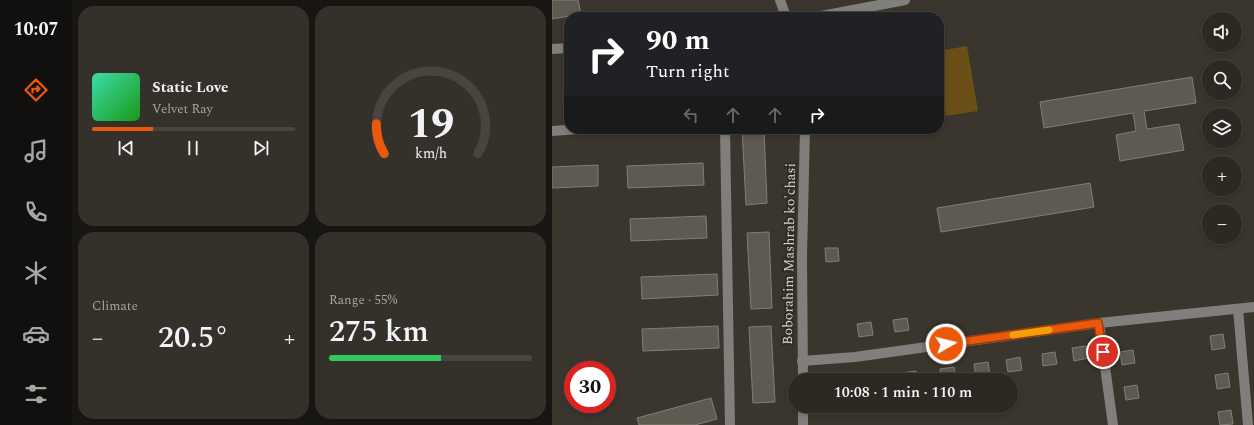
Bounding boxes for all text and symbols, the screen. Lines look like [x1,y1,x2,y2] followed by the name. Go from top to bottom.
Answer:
[1202,12,1242,244] map controls
[1202,12,1242,52] button: sound
[13,16,59,43] text: 10:07
[646,19,710,62] text: 90 m
[580,28,632,80] icon: right
[646,58,729,85] text: Turn right
[1202,60,1242,100] button: search
[22,76,50,104] icon: directions
[152,76,228,99] text: Static Love
[407,93,454,156] text: 19
[152,99,213,119] text: Velvet Ray
[680,104,702,126] icon: left
[722,104,744,126] icon: ahead
[764,104,786,126] icon: ahead
[806,104,828,126] icon: right
[1202,108,1242,148] button: layers
[22,137,50,165] icon: music
[115,137,137,159] icon: previous
[182,137,204,159] icon: pause
[250,137,272,159] icon: next
[414,143,447,165] text: km/h
[1202,156,1242,196] button: +
[777,163,801,345] street label: Boborahim Mashrab ko'chasi
[22,198,50,226] icon: phone
[1202,204,1242,244] button: −
[22,259,50,287] icon: climate
[329,290,397,310] text: Range · 55%
[92,296,138,316] text: Climate
[329,309,429,355] text: 275 km
[158,315,229,361] text: 20.5°
[22,320,50,348] icon: car
[92,322,103,355] text: −
[284,322,295,355] text: +
[925,323,967,365] position arrow
[1086,335,1120,369] pin
[1092,341,1114,363] icon: arrive
[564,361,616,413] speed limit sign: 30
[22,380,50,408] icon: filters
[834,381,972,404] text: 10:08 · 1 min · 110 m

